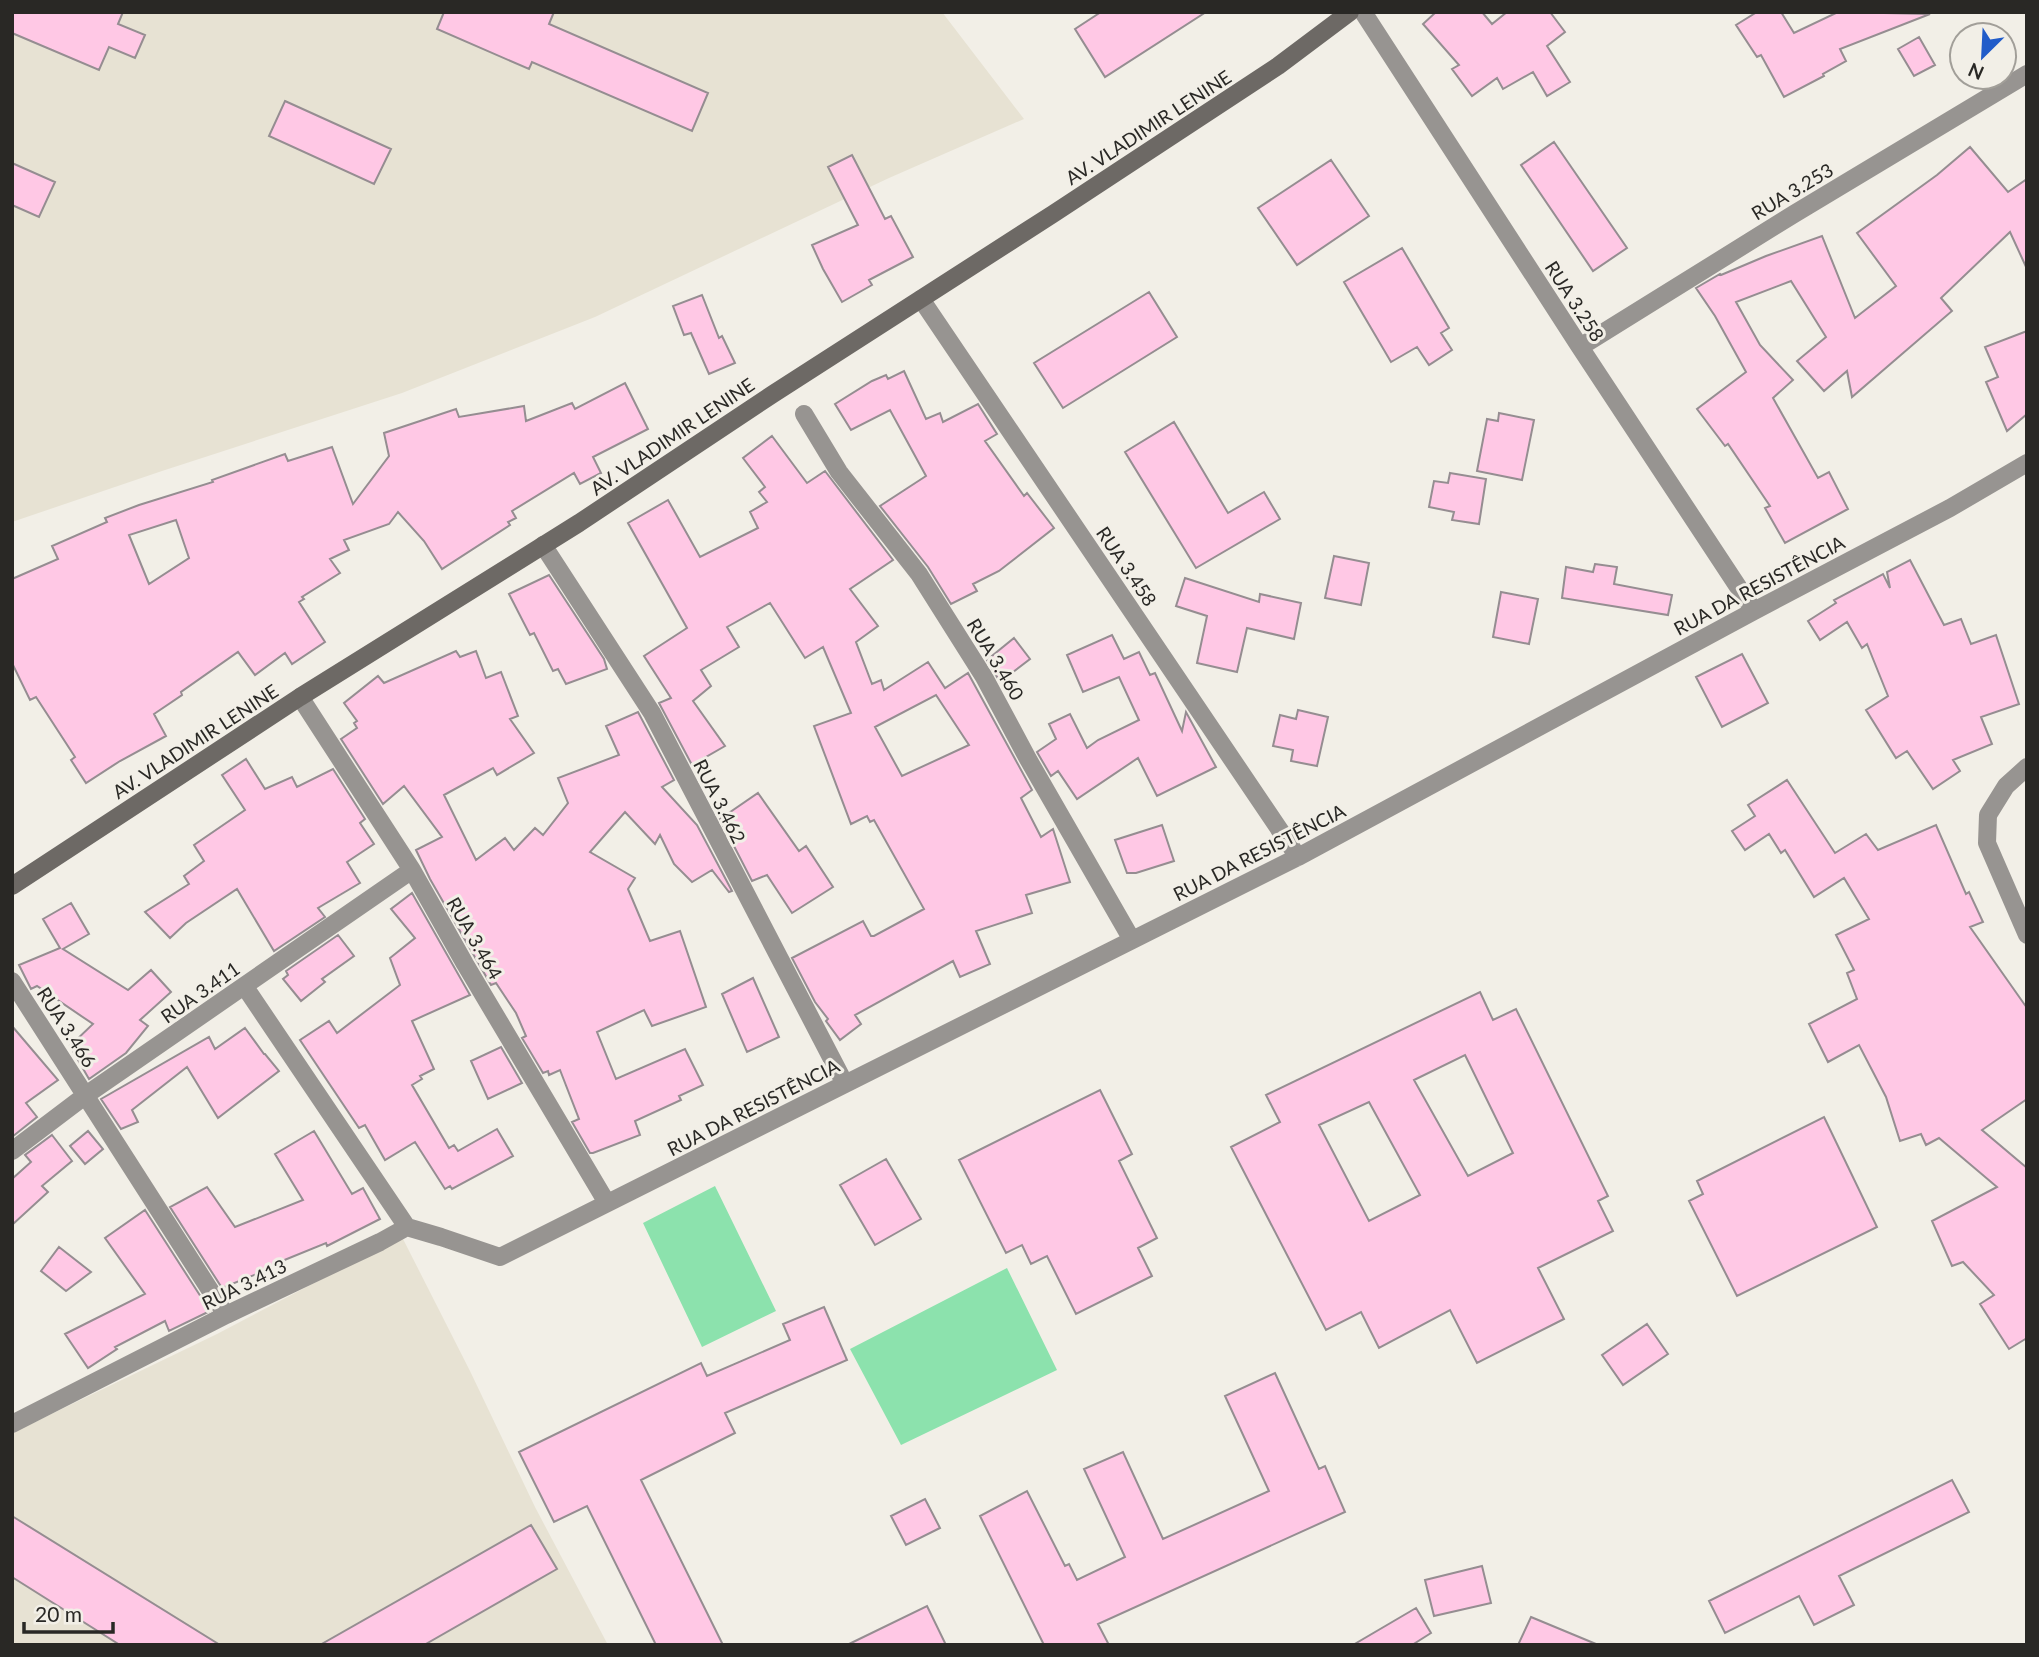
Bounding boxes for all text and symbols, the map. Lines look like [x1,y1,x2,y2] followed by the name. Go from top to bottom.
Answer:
[1948,21,2018,91] north arrow
[1965,59,1987,85] text: N
[1061,65,1235,189] street label: AV. VLADIMIR LENINE
[1747,158,1837,224] street label: RUA 3.253
[1541,257,1609,345] street label: RUA 3.258
[586,372,758,499] street label: AV. VLADIMIR LENINE
[1092,522,1162,610] street label: RUA 3.458
[1670,530,1848,640] street label: RUA DA RESISTÊNCIA
[963,614,1029,704] street label: RUA 3.460
[108,679,282,803] street label: AV. VLADIMIR LENINE
[689,755,751,847] street label: RUA 3.462
[1169,799,1349,905] street label: RUA DA RESISTÊNCIA
[442,893,508,983] street label: RUA 3.464
[156,956,244,1028] street label: RUA 3.411
[33,983,101,1071] street label: RUA 3.466
[663,1054,843,1160] street label: RUA DA RESISTÊNCIA
[198,1254,290,1314] street label: RUA 3.413
[24,1590,114,1634] scale bar
[35,1601,82,1626] text: 20 m

